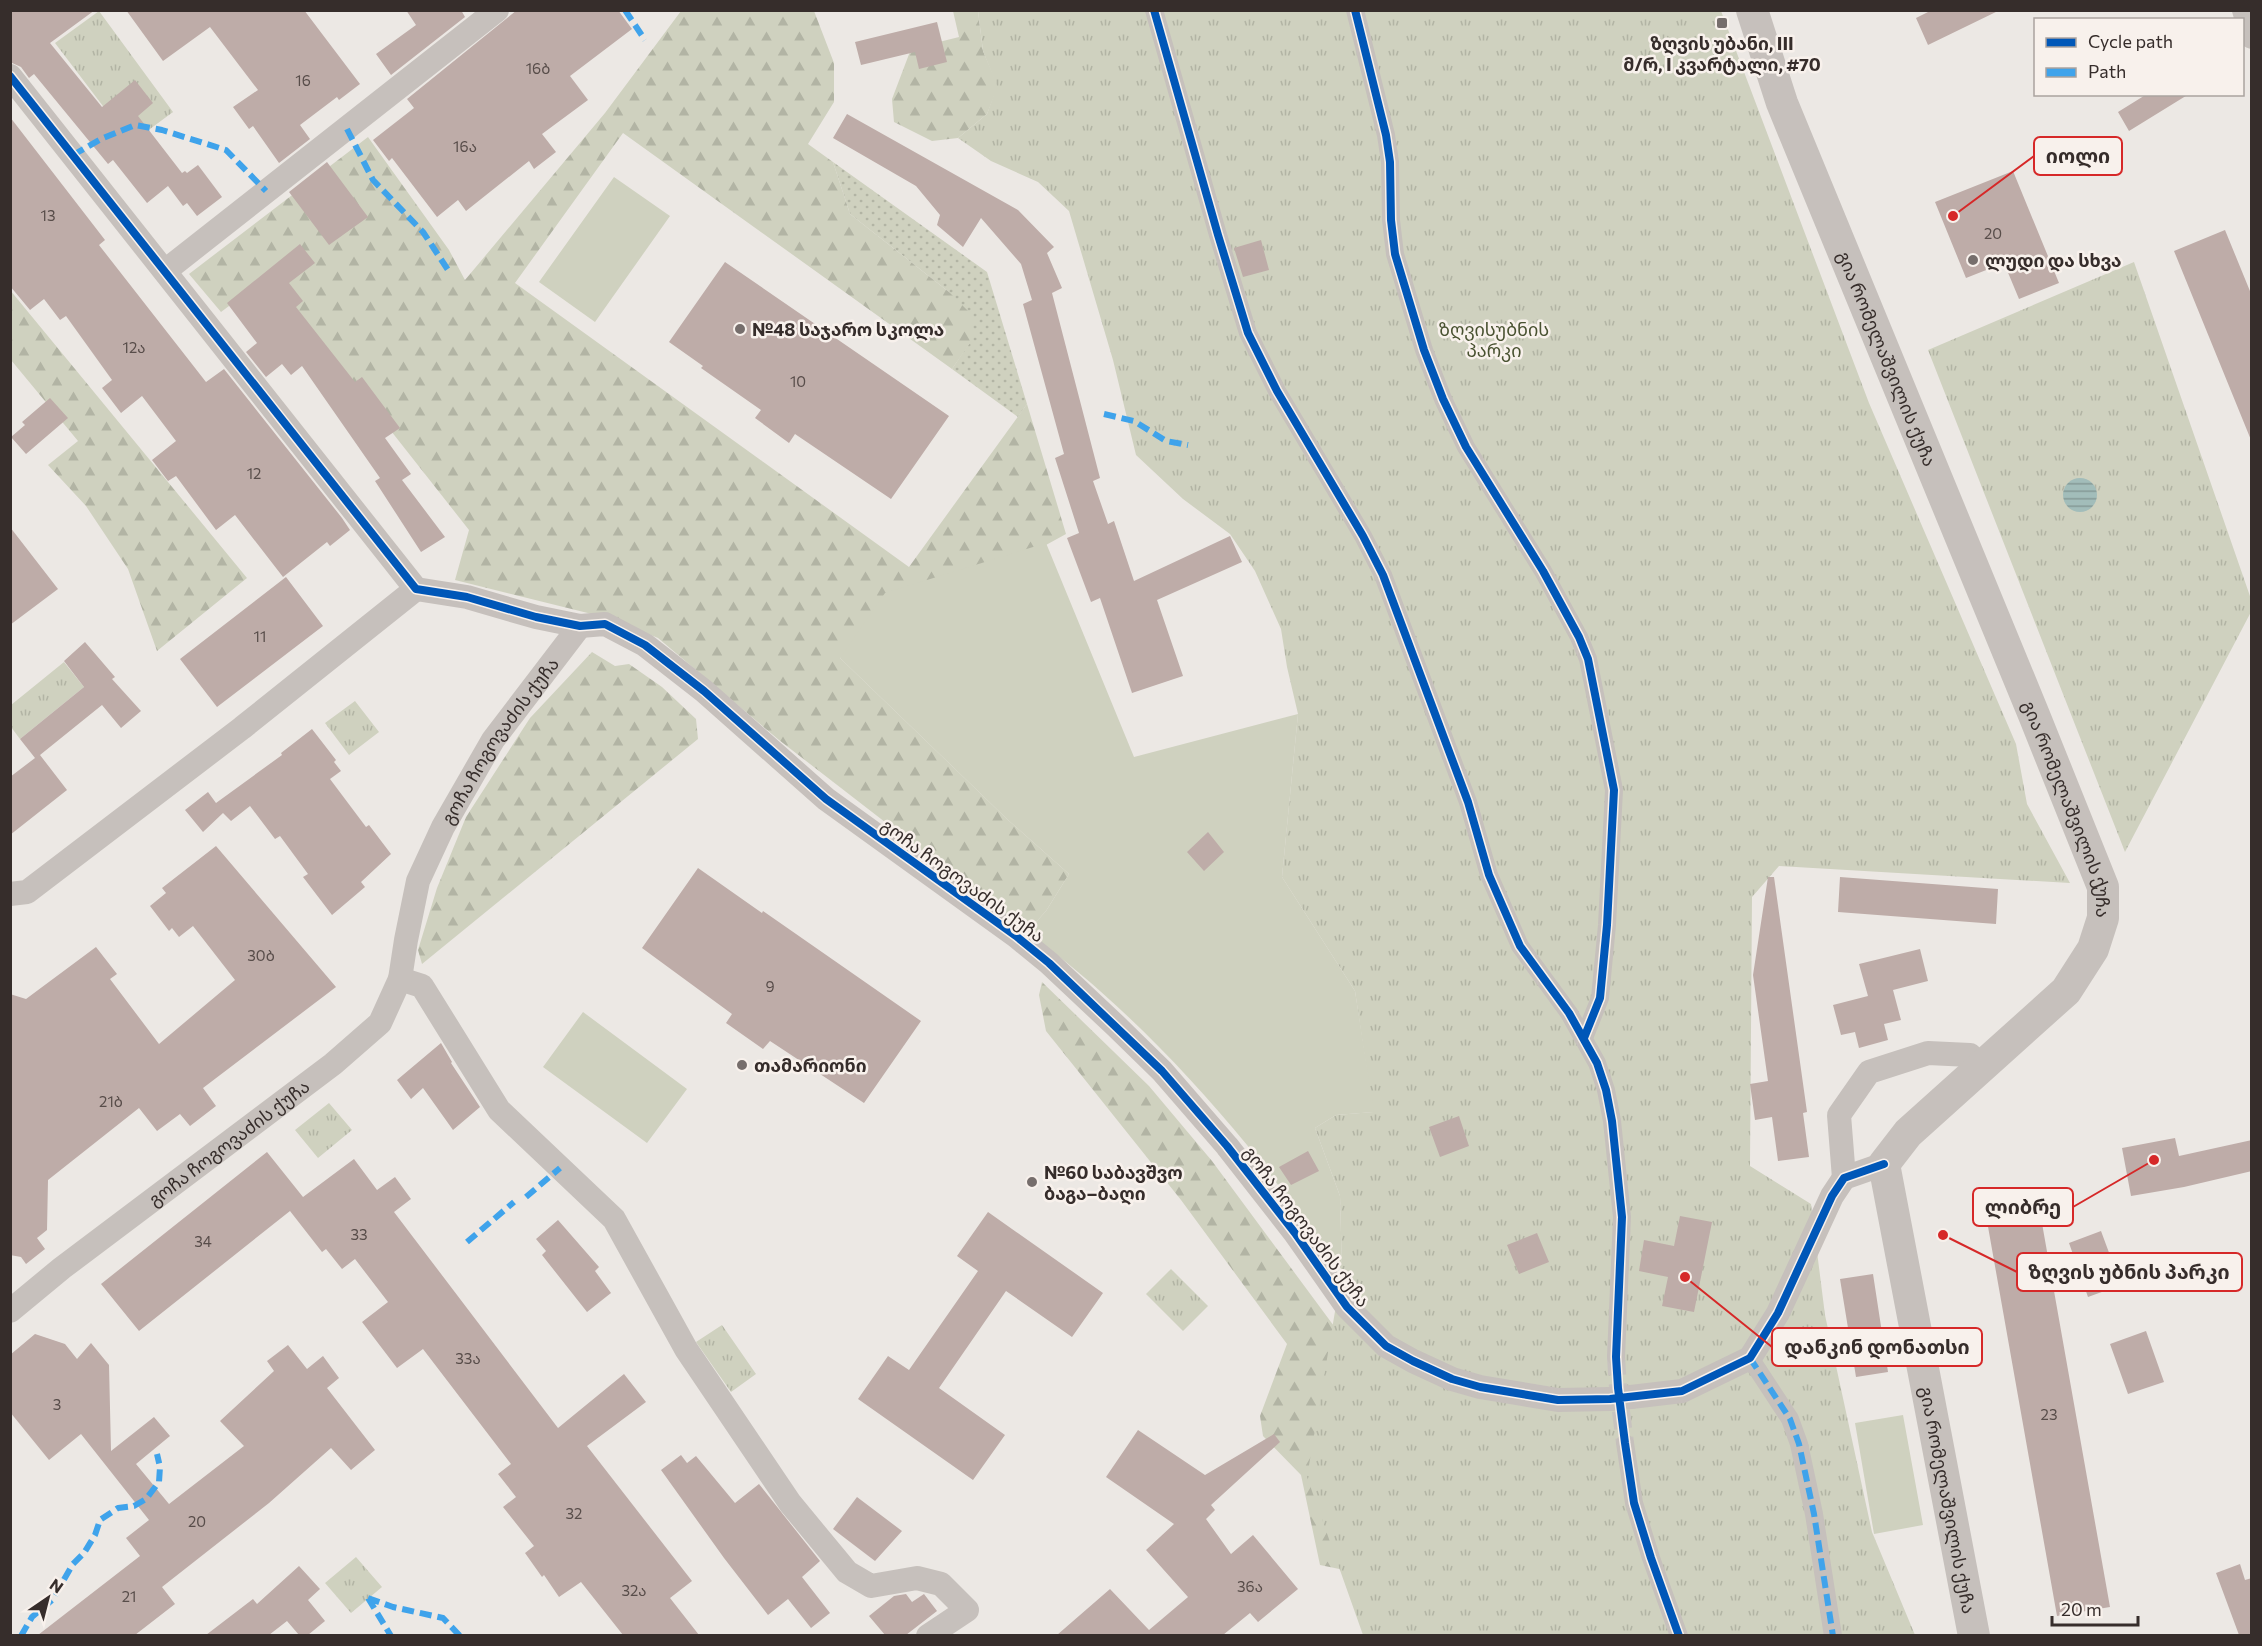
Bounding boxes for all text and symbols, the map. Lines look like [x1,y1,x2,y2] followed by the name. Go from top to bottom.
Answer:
[1715,16,1729,30] marker: ზღვის უბანი, III მ/რ, I კვარტალი, #70
[2034,18,2244,96] legend
[2088,30,2173,52] text: Cycle path
[1623,32,1821,76] place label: ზღვის უბანი, III მ/რ, I კვარტალი, #70
[526,59,550,77] house number: 16ბ
[2088,60,2126,82] text: Path
[295,71,311,89] house number: 16
[453,137,477,155] house number: 16ა
[2034,137,2122,175] callout: იოლი
[2046,143,2110,168] text: იოლი
[41,206,55,224] house number: 13
[1984,224,2002,242] house number: 20
[1832,247,1941,470] street label: გია რომელაშვილის ქუჩა
[1985,249,2122,272] place label: ლუდი და სხვა
[1966,253,1980,267] marker: ლუდი და სხვა
[752,318,944,341] place label: №48 საჯარო სკოლა
[1439,318,1549,362] park label: ზღვისუბნის პარკი
[733,322,747,336] marker: №48 საჯარო სკოლა
[123,338,145,356] house number: 12ა
[790,372,806,390] house number: 10
[247,464,261,482] house number: 12
[254,627,266,645] house number: 11
[436,653,563,828] street label: გოჩა ჩოგოვაძის ქუჩა
[2017,697,2114,918] street label: გია რომელაშვილის ქუჩა
[877,813,1049,947] street label: გოჩა ჩოგოვაძის ქუჩა
[247,946,275,964] house number: 30ბ
[765,977,775,995] house number: 9
[754,1054,867,1076] place label: თამარიონი
[735,1058,749,1072] marker: თამარიონი
[144,1075,314,1211] street label: გოჩა ჩოგოვაძის ქუჩა
[99,1092,123,1110] house number: 21ბ
[1238,1141,1375,1312] street label: გოჩა ჩოგოვაძის ქუჩა
[1044,1161,1183,1205] place label: №60 საბავშვო ბაგა–ბაღი
[1025,1175,1039,1189] marker: №60 საბავშვო ბაგა–ბაღი
[1973,1188,2073,1226] callout: ლიბრე
[1985,1194,2061,1219] text: ლიბრე
[350,1225,368,1243] house number: 33
[194,1232,212,1250] house number: 34
[2017,1253,2242,1291] callout: ზღვის უბნის პარკი
[2028,1259,2230,1285] text: ზღვის უბნის პარკი
[1772,1328,1982,1366] callout: დანკინ დონათსი
[1784,1334,1970,1360] text: დანკინ დონათსი
[455,1349,481,1367] house number: 33ა
[1915,1384,1981,1615] street label: გია რომელაშვილის ქუჩა
[53,1395,61,1413] house number: 3
[2041,1405,2057,1423] house number: 23
[566,1504,582,1522] house number: 32
[188,1512,206,1530] house number: 20
[18,1568,78,1628] north arrow
[47,1574,67,1597] text: N
[1237,1577,1263,1595] house number: 36ა
[621,1581,647,1599] house number: 32ა
[122,1587,136,1605] house number: 21
[2052,1589,2138,1627] scale bar
[2061,1598,2102,1620] text: 20 m

